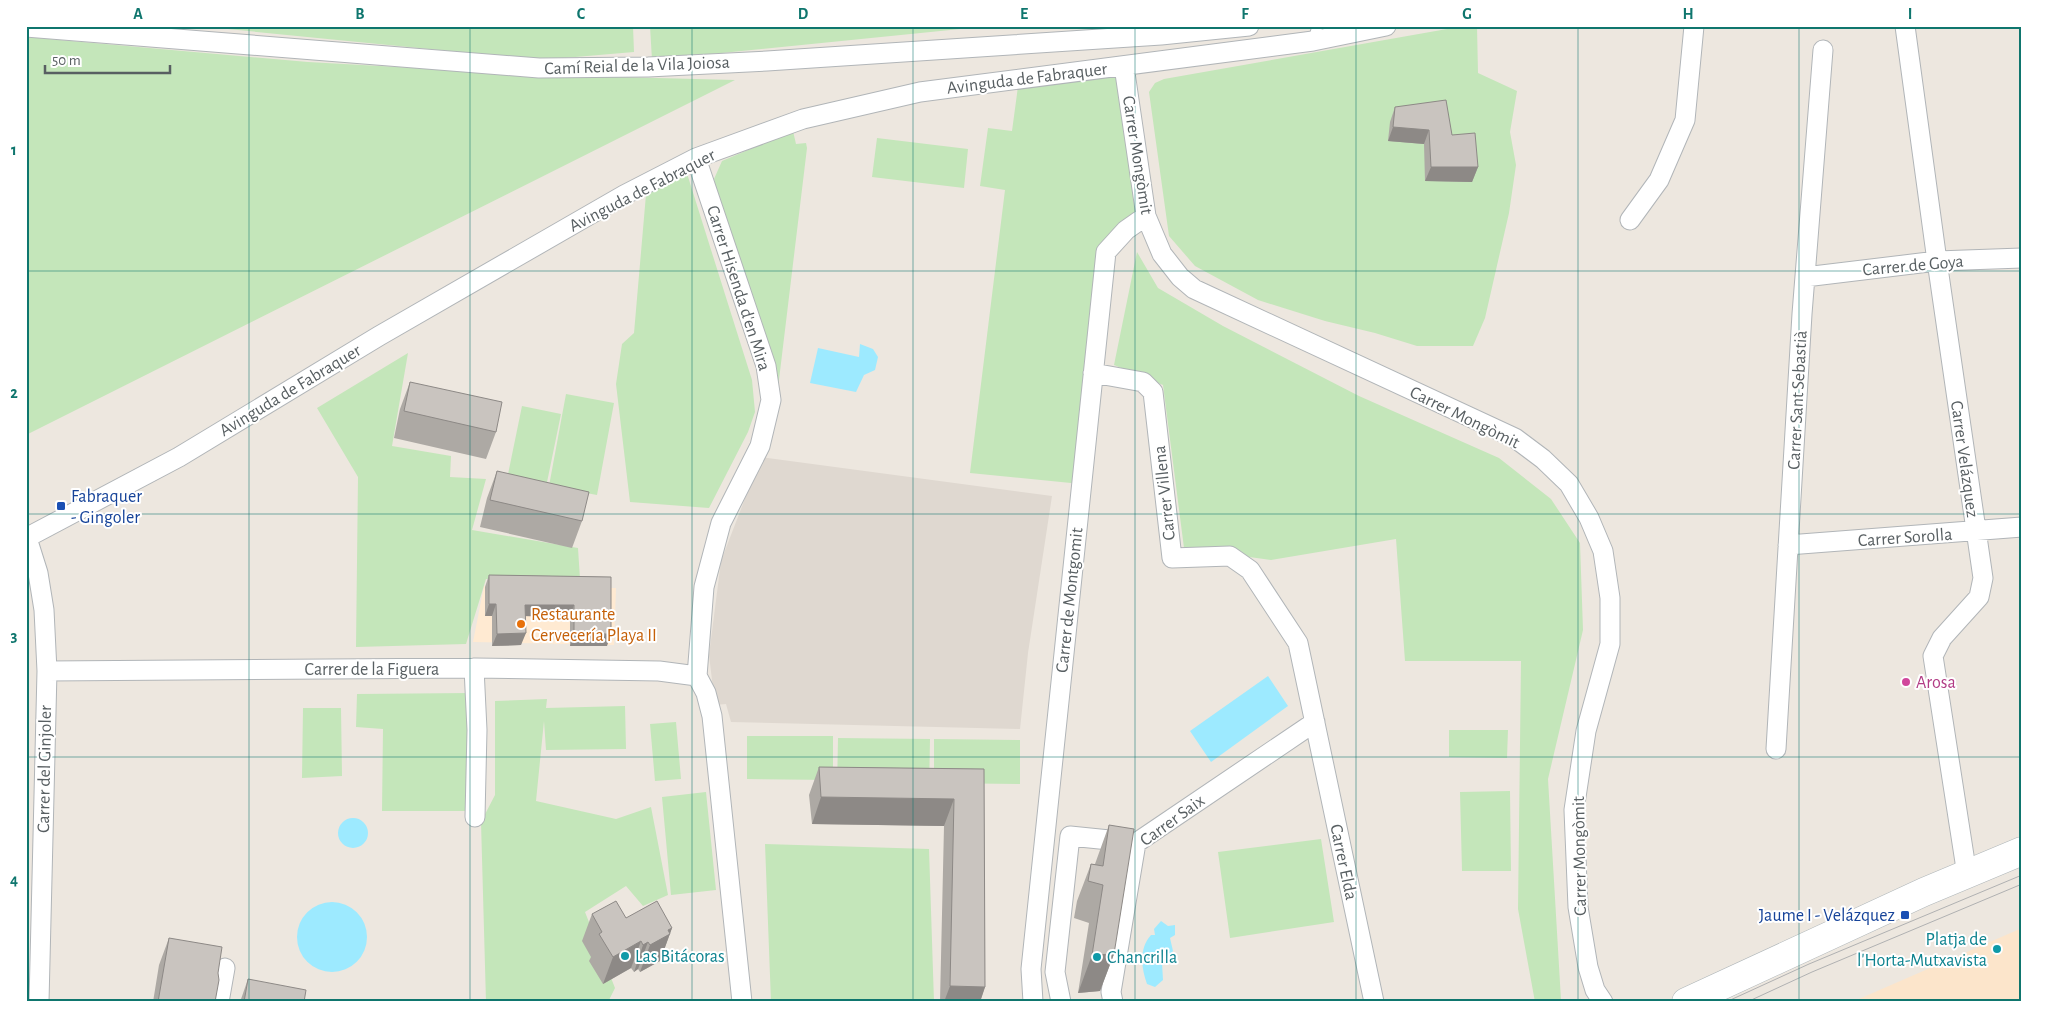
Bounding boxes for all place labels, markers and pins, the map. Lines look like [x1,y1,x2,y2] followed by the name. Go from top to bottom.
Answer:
[71,488,142,527] place label: Fabraquer - Gingoler
[55,500,67,512] marker: Fabraquer - Gingoler
[531,606,657,645] place label: Restaurante Cervecería Playa II
[515,618,527,630] marker: Restaurante Cervecería Playa II
[1916,674,1956,692] place label: Arosa
[1900,676,1912,688] marker: Arosa
[1759,907,1895,925] place label: Jaume I - Velázquez
[1899,909,1911,921] marker: Jaume I - Velázquez
[1857,931,1987,970] place label: Platja de l'Horta-Mutxavista
[1991,943,2003,955] marker: Platja de l'Horta-Mutxavista
[635,948,725,966] place label: Las Bitácoras
[1107,949,1177,967] place label: Chancrilla
[619,950,631,962] marker: Las Bitácoras
[1091,951,1103,963] marker: Chancrilla

